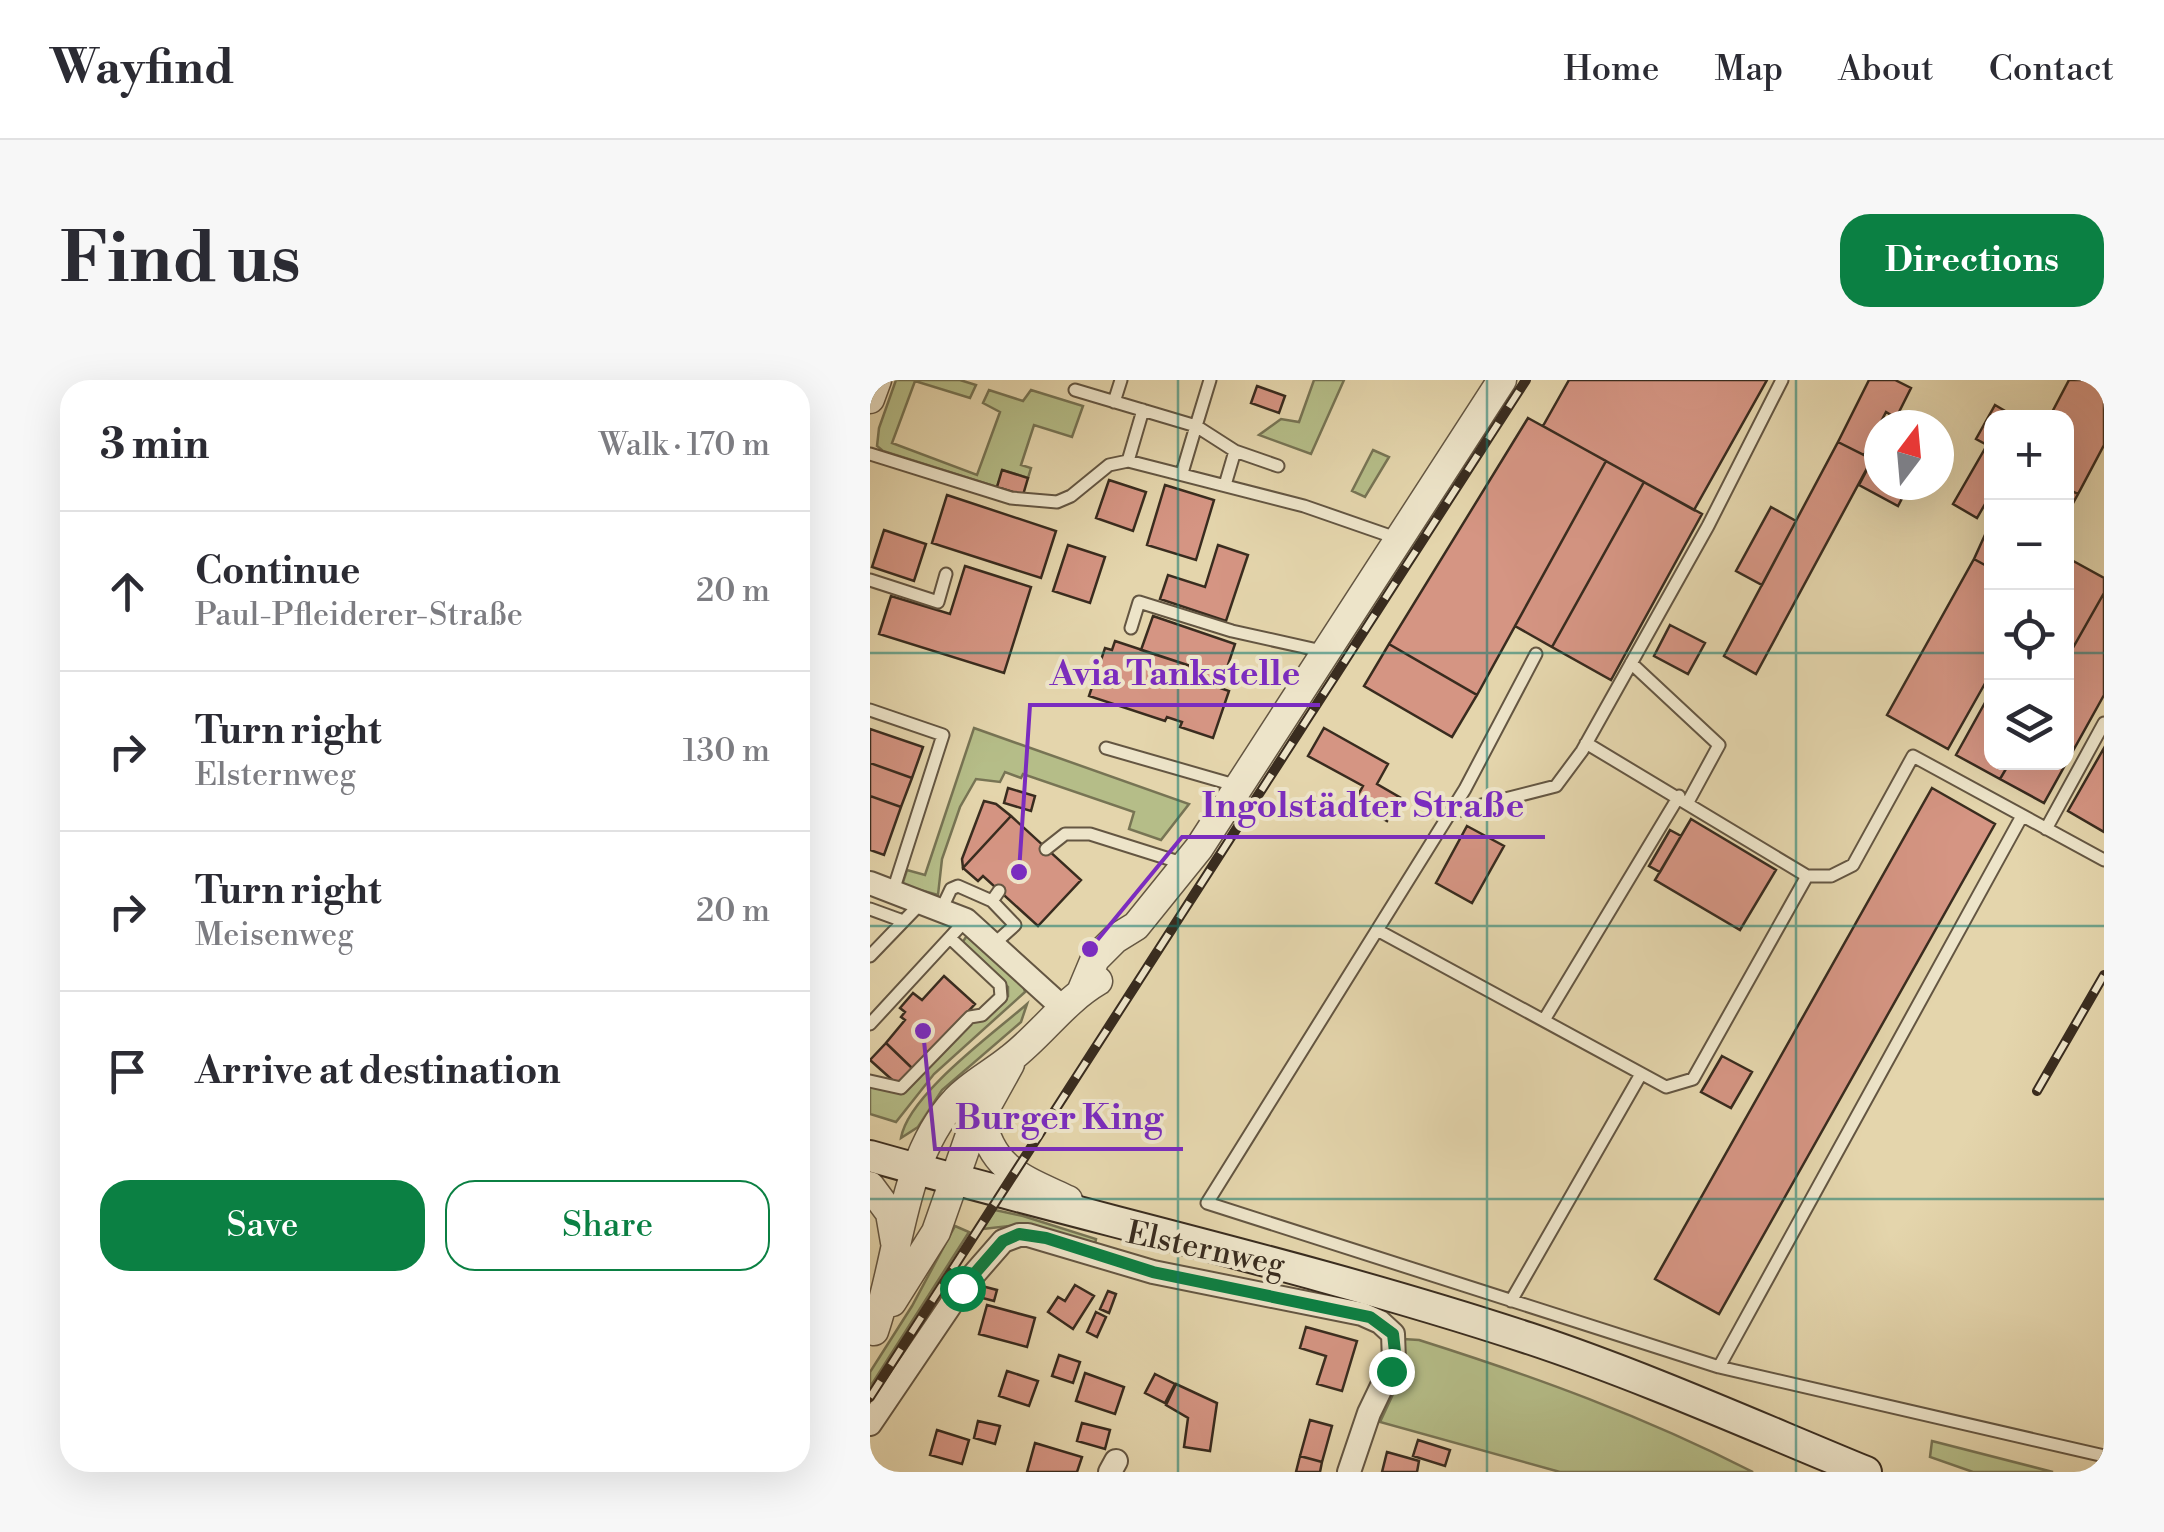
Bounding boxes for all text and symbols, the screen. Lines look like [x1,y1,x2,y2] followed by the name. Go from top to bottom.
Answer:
[50,39,234,99] text: Wayfind
[1563,48,1659,91] text: Home
[1714,48,1783,91] text: Map
[1838,48,1934,91] text: About
[1989,48,2114,91] text: Contact
[1840,214,2104,307] button: Directions
[60,216,301,304] text: Find us
[1864,410,1954,500] north arrow
[1984,410,2074,770] map controls
[1984,410,2074,500] button: +
[100,419,209,472] text: 3 min
[599,425,770,465] text: Walk · 170 m
[1984,500,2074,590] button: −
[195,548,360,595] text: Continue
[100,564,155,619] icon: ahead
[696,571,770,611] text: 20 m
[1984,590,2074,680] button: locate
[195,595,523,635] text: Paul-Pfleiderer-Straße
[1030,640,1320,705] callout: Avia Tankstelle
[1049,653,1300,696] text: Avia Tankstelle
[1984,680,2074,770] button: layers
[195,708,381,755] text: Turn right
[100,724,155,779] icon: right
[683,731,770,771] text: 130 m
[195,755,356,795] text: Elsternweg
[1182,772,1545,837] callout: Ingolstädter Straße
[1202,785,1524,828] text: Ingolstädter Straße
[195,868,381,915] text: Turn right
[100,884,155,939] icon: right
[696,891,770,931] text: 20 m
[195,915,354,955] text: Meisenweg
[100,1044,155,1099] icon: arrive
[195,1048,561,1095] text: Arrive at destination
[935,1084,1183,1149] callout: Burger King
[955,1097,1164,1140] text: Burger King
[100,1180,425,1271] button: Save
[445,1180,770,1271] button: Share
[1123,1213,1289,1285] street label: Elsternweg
[940,1266,986,1312] route start
[1369,1349,1415,1395] route end

